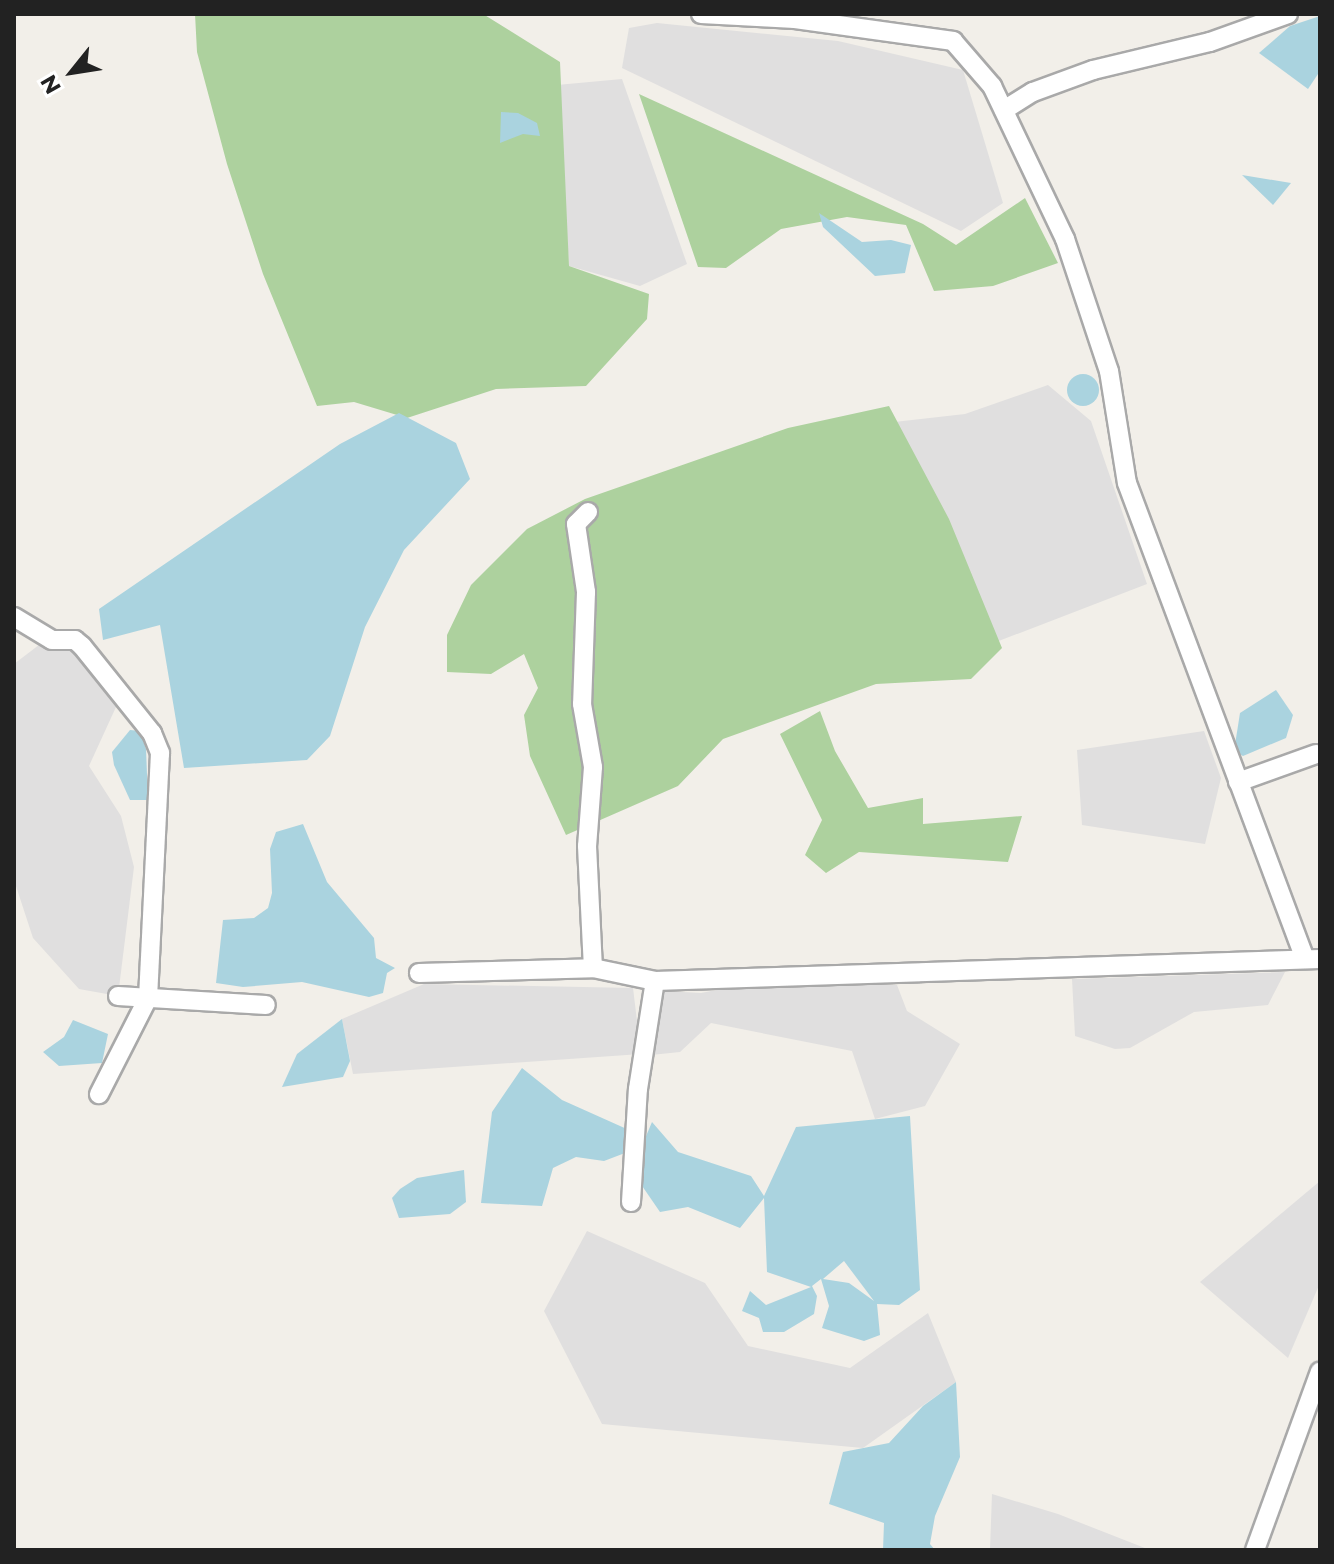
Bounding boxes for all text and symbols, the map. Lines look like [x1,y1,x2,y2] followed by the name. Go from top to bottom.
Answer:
[32,32,112,112] north arrow
[35,70,67,99] text: N

